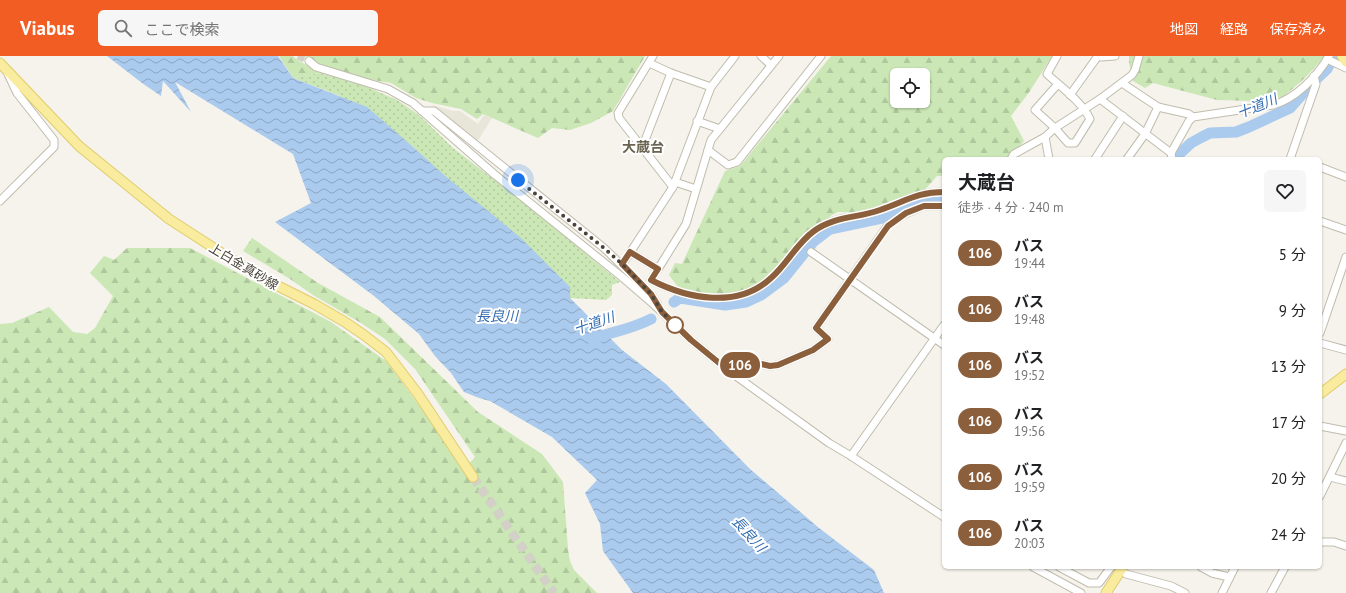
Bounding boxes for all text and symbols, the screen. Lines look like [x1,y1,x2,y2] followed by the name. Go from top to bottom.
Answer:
[98,10,378,46] search box
[20,16,74,40] text: Viabus
[112,17,134,39] icon: search
[144,20,219,39] text: ここで検索
[1170,20,1198,38] text: 地図
[1220,20,1248,38] text: 経路
[1270,20,1326,38] text: 保存済み
[890,68,930,108] map controls
[890,68,930,108] button: locate
[1234,89,1282,122] water label: 十道川
[622,138,664,156] district label: 大蔵台
[508,170,528,190] your location
[958,170,1015,194] text: 大蔵台
[1264,170,1306,212] button: heart
[958,199,1064,216] text: 徒歩 · 4 分 · 240 m
[1014,236,1044,255] text: バス
[206,239,282,294] street label: 上白金真砂線
[968,244,992,262] text: 106
[1279,245,1306,264] text: 5 分
[1014,255,1045,272] text: 19:44
[1014,292,1044,311] text: バス
[968,300,992,318] text: 106
[1279,301,1306,320] text: 9 分
[476,307,520,325] water label: 長良川
[571,307,619,338] water label: 十道川
[1014,311,1045,328] text: 19:48
[666,316,684,334] unlabelled marker
[1014,348,1044,367] text: バス
[717,352,763,378] line badge: 106
[728,356,752,374] text: 106
[968,356,992,374] text: 106
[1271,357,1306,376] text: 13 分
[1014,367,1045,384] text: 19:52
[1014,404,1044,423] text: バス
[968,412,992,430] text: 106
[1271,413,1306,432] text: 17 分
[1014,423,1045,440] text: 19:56
[1014,460,1044,479] text: バス
[968,468,992,486] text: 106
[1271,469,1306,488] text: 20 分
[1014,479,1045,496] text: 19:59
[728,512,771,557] water label: 長良川
[1014,516,1044,535] text: バス
[968,524,992,542] text: 106
[1271,525,1306,544] text: 24 分
[1014,535,1045,552] text: 20:03

